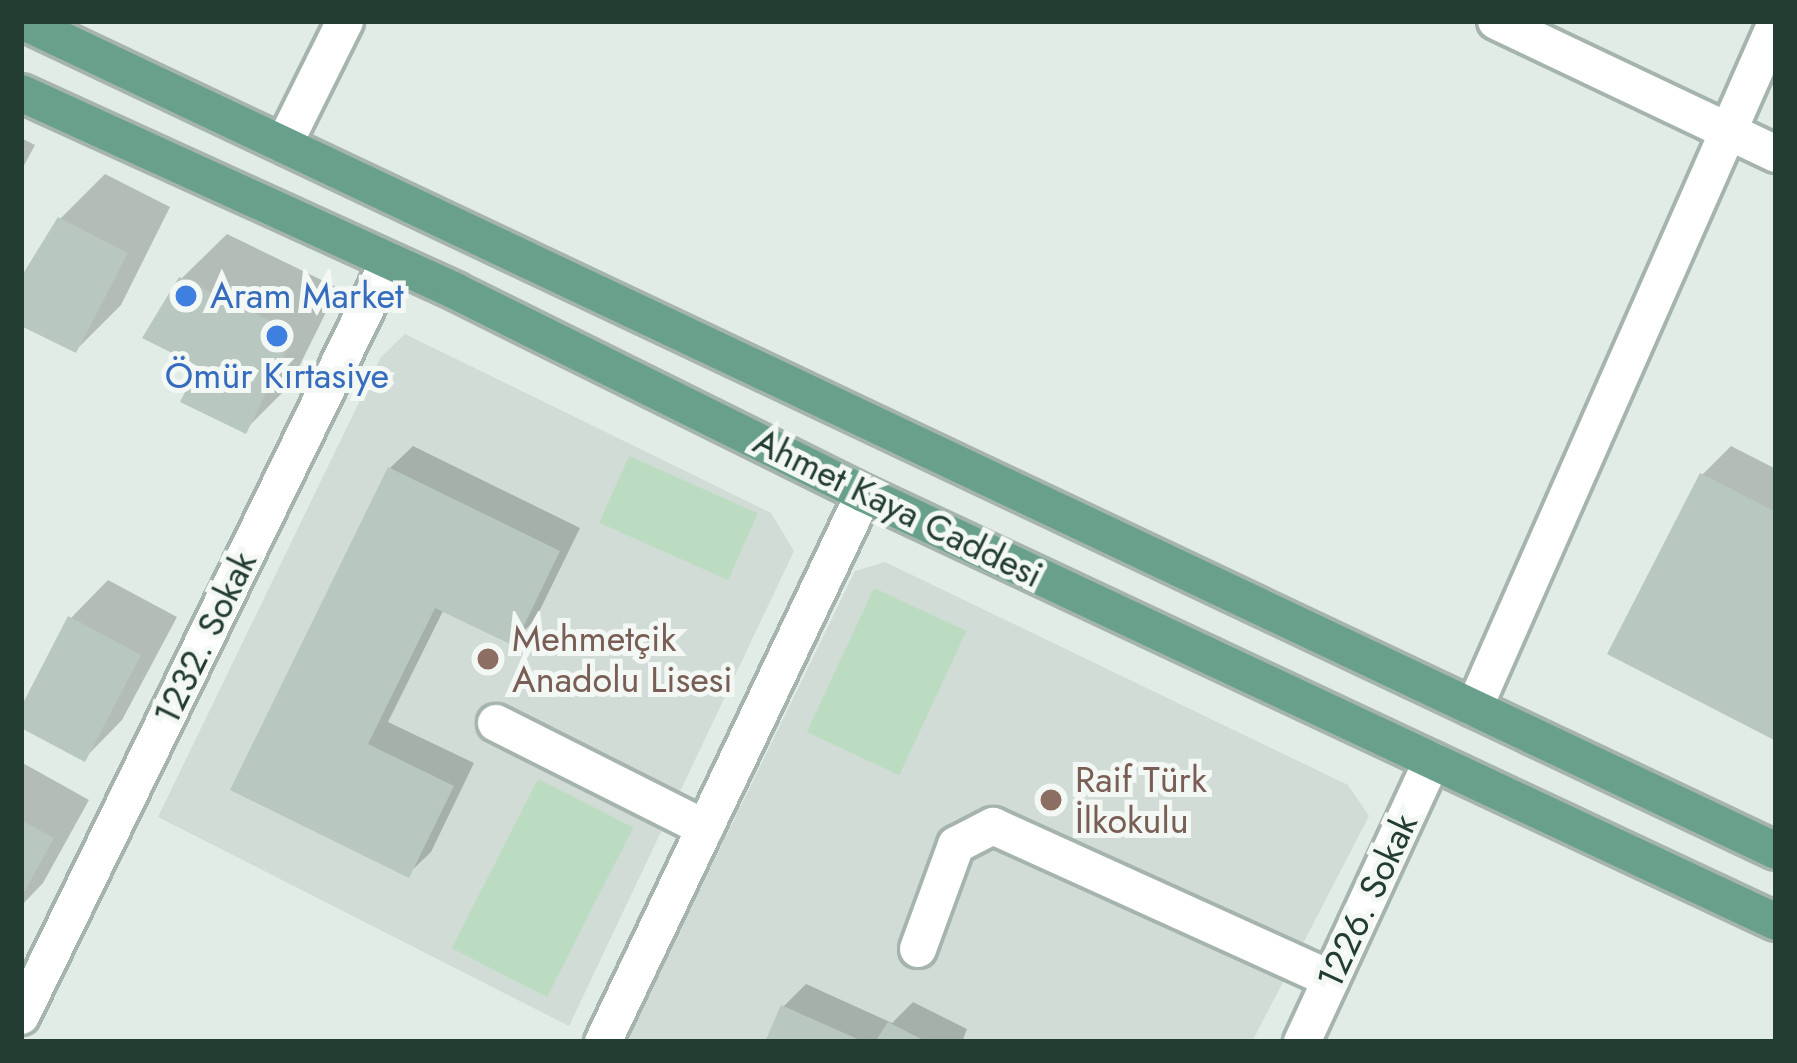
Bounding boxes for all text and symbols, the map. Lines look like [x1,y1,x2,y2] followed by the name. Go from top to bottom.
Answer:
[210,274,404,318] place label: Aram Market
[173,283,199,309] marker: Aram Market
[264,323,290,349] marker: Ömür Kırtasiye
[165,354,389,398] place label: Ömür Kırtasiye
[747,419,1049,597] street label: Ahmet Kaya Caddesi
[145,545,265,731] street label: 1232. Sokak
[512,616,733,701] place label: Mehmetçik Anadolu Lisesi
[475,646,501,672] marker: Mehmetçik Anadolu Lisesi
[1075,757,1207,842] place label: Raif Türk İlkokulu
[1038,787,1064,813] marker: Raif Türk İlkokulu
[1308,807,1426,995] street label: 1226. Sokak

